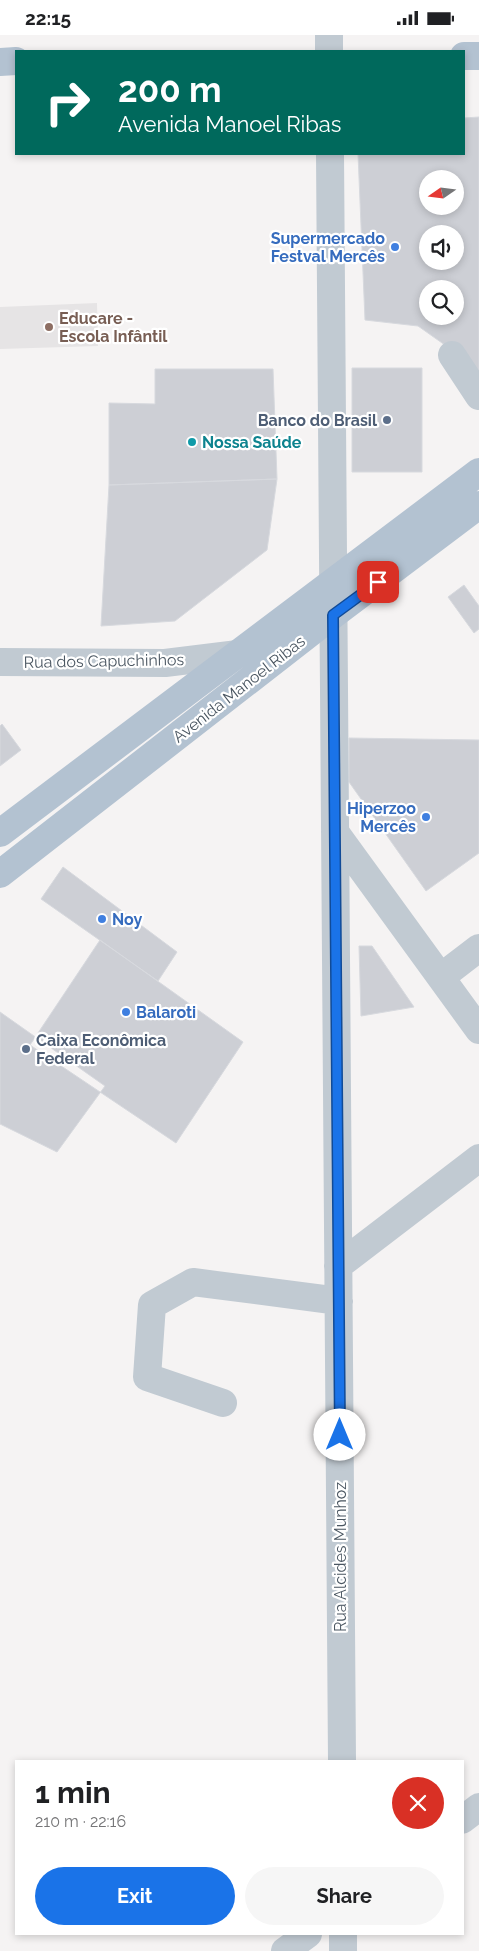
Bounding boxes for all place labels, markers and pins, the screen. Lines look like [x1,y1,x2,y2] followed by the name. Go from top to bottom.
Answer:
[271,229,385,266] place label: Supermercado Festval Mercês
[389,241,401,253] marker: Supermercado Festval Mercês
[59,309,168,346] place label: Educare - Escola Infântil
[43,321,55,333] marker: Educare - Escola Infântil
[258,411,378,430] place label: Banco do Brasil
[381,414,393,426] marker: Banco do Brasil
[202,433,302,452] place label: Nossa Saúde
[186,436,198,448] marker: Nossa Saúde
[357,561,399,603] pin
[347,799,416,836] place label: Hiperzoo Mercês
[420,811,432,823] marker: Hiperzoo Mercês
[112,910,142,929] place label: Noy
[96,913,108,925] marker: Noy
[136,1003,196,1022] place label: Balaroti
[120,1006,132,1018] marker: Balaroti
[36,1031,166,1068] place label: Caixa Econômica Federal
[20,1043,32,1055] marker: Caixa Econômica Federal

